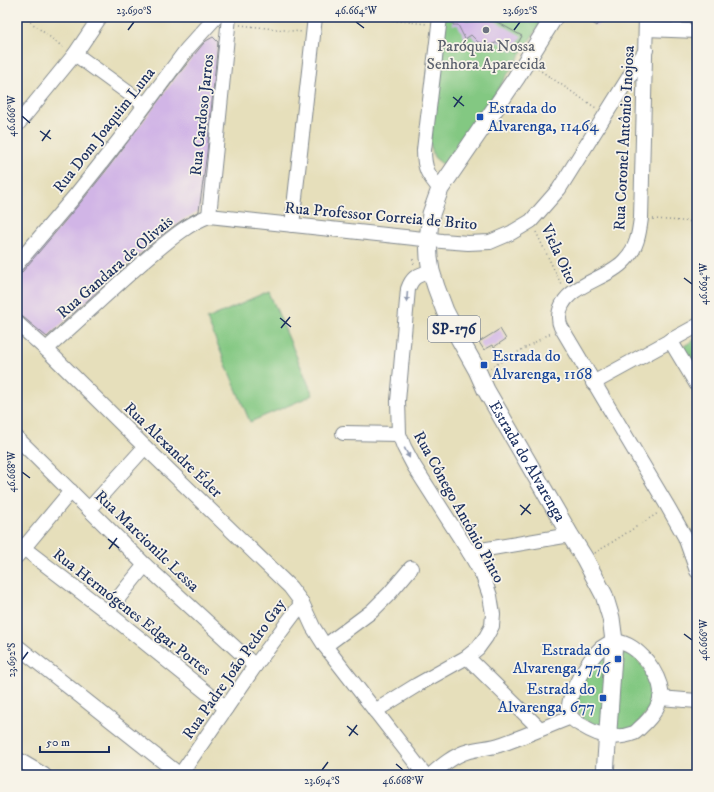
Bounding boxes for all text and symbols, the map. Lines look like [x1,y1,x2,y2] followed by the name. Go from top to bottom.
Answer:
[116,5,152,17] text: 23.690°S
[335,5,378,17] text: 46.664°W
[503,5,537,17] text: 23.692°S
[481,25,491,35] marker: Paróquia Nossa Senhora Aparecida
[426,36,546,74] place label: Paróquia Nossa Senhora Aparecida
[609,45,639,231] street label: Rua Coronel Antônio Inojosa
[186,53,218,177] street label: Rua Cardoso Jarros
[49,63,159,197] street label: Rua Dom Joaquim Luna
[6,95,18,137] text: 46.666°W
[488,98,599,136] place label: Estrada do Alvarenga, 11464
[475,112,485,122] marker: Estrada do Alvarenga, 11464
[284,198,478,234] street label: Rua Professor Correia de Brito
[53,211,177,323] street label: Rua Gandara de Olivais
[536,220,582,287] street label: Viela Oito
[698,262,710,305] text: 46.664°W
[404,291,410,303] one-way arrow
[428,316,480,342] road number: SP-176
[492,346,592,384] place label: Estrada do Alvarenga, 1168
[479,360,489,370] marker: Estrada do Alvarenga, 1168
[484,397,570,525] street label: Estrada do Alvarenga
[120,398,226,502] street label: Rua Alexandre Éder
[409,428,509,587] street label: Rua Cônego Antônio Pinto
[404,447,410,458] one-way arrow
[6,451,18,493] text: 46.668°W
[90,486,204,596] street label: Rua Marcionilc Lessa
[49,544,215,680] street label: Rua Hermógenes Edgar Portes
[178,595,290,743] street label: Rua Padre João Pedro Gay
[698,619,710,661] text: 46.666°W
[513,640,611,678] place label: Estrada do Alvarenga, 776
[6,643,18,677] text: 23.692°S
[613,654,623,664] marker: Estrada do Alvarenga, 776
[498,679,595,717] place label: Estrada do Alvarenga, 677
[598,693,608,703] marker: Estrada do Alvarenga, 677
[40,728,109,754] scale bar
[46,735,70,750] text: 50 m
[304,775,340,787] text: 23.694°S
[382,775,424,787] text: 46.668°W

